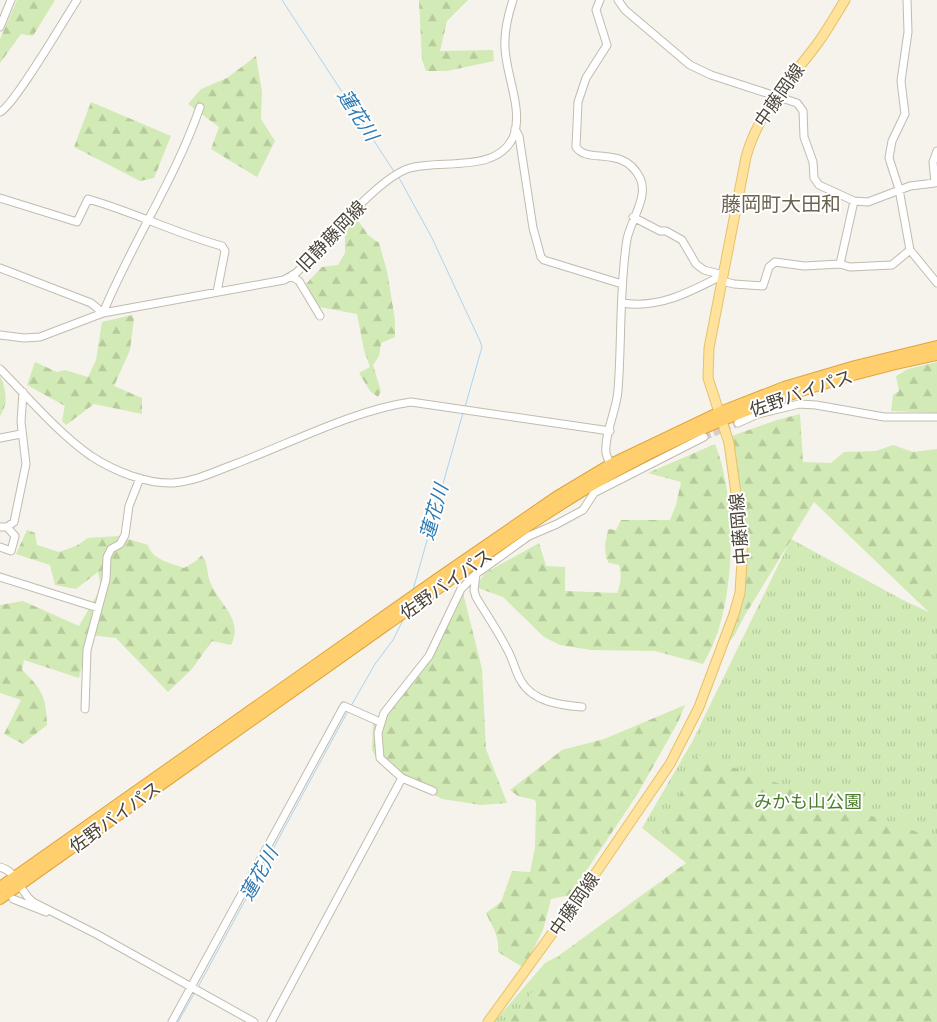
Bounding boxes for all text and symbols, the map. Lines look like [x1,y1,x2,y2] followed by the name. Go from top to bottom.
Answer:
[750,59,808,131] street label: 中藤岡線
[333,85,384,147] water label: 蓮花川
[721,192,841,216] district label: 藤岡町大田和
[292,196,370,276] street label: 旧静藤岡線
[747,366,855,420] street label: 佐野バイパス
[415,480,453,543] water label: 蓮花川
[725,492,753,566] street label: 中藤岡線
[396,545,496,623] street label: 佐野バイパス
[65,777,165,857] street label: 佐野バイパス
[754,791,862,812] park label: みかも山公園
[235,842,284,905] water label: 蓮花川
[545,868,603,940] street label: 中藤岡線

